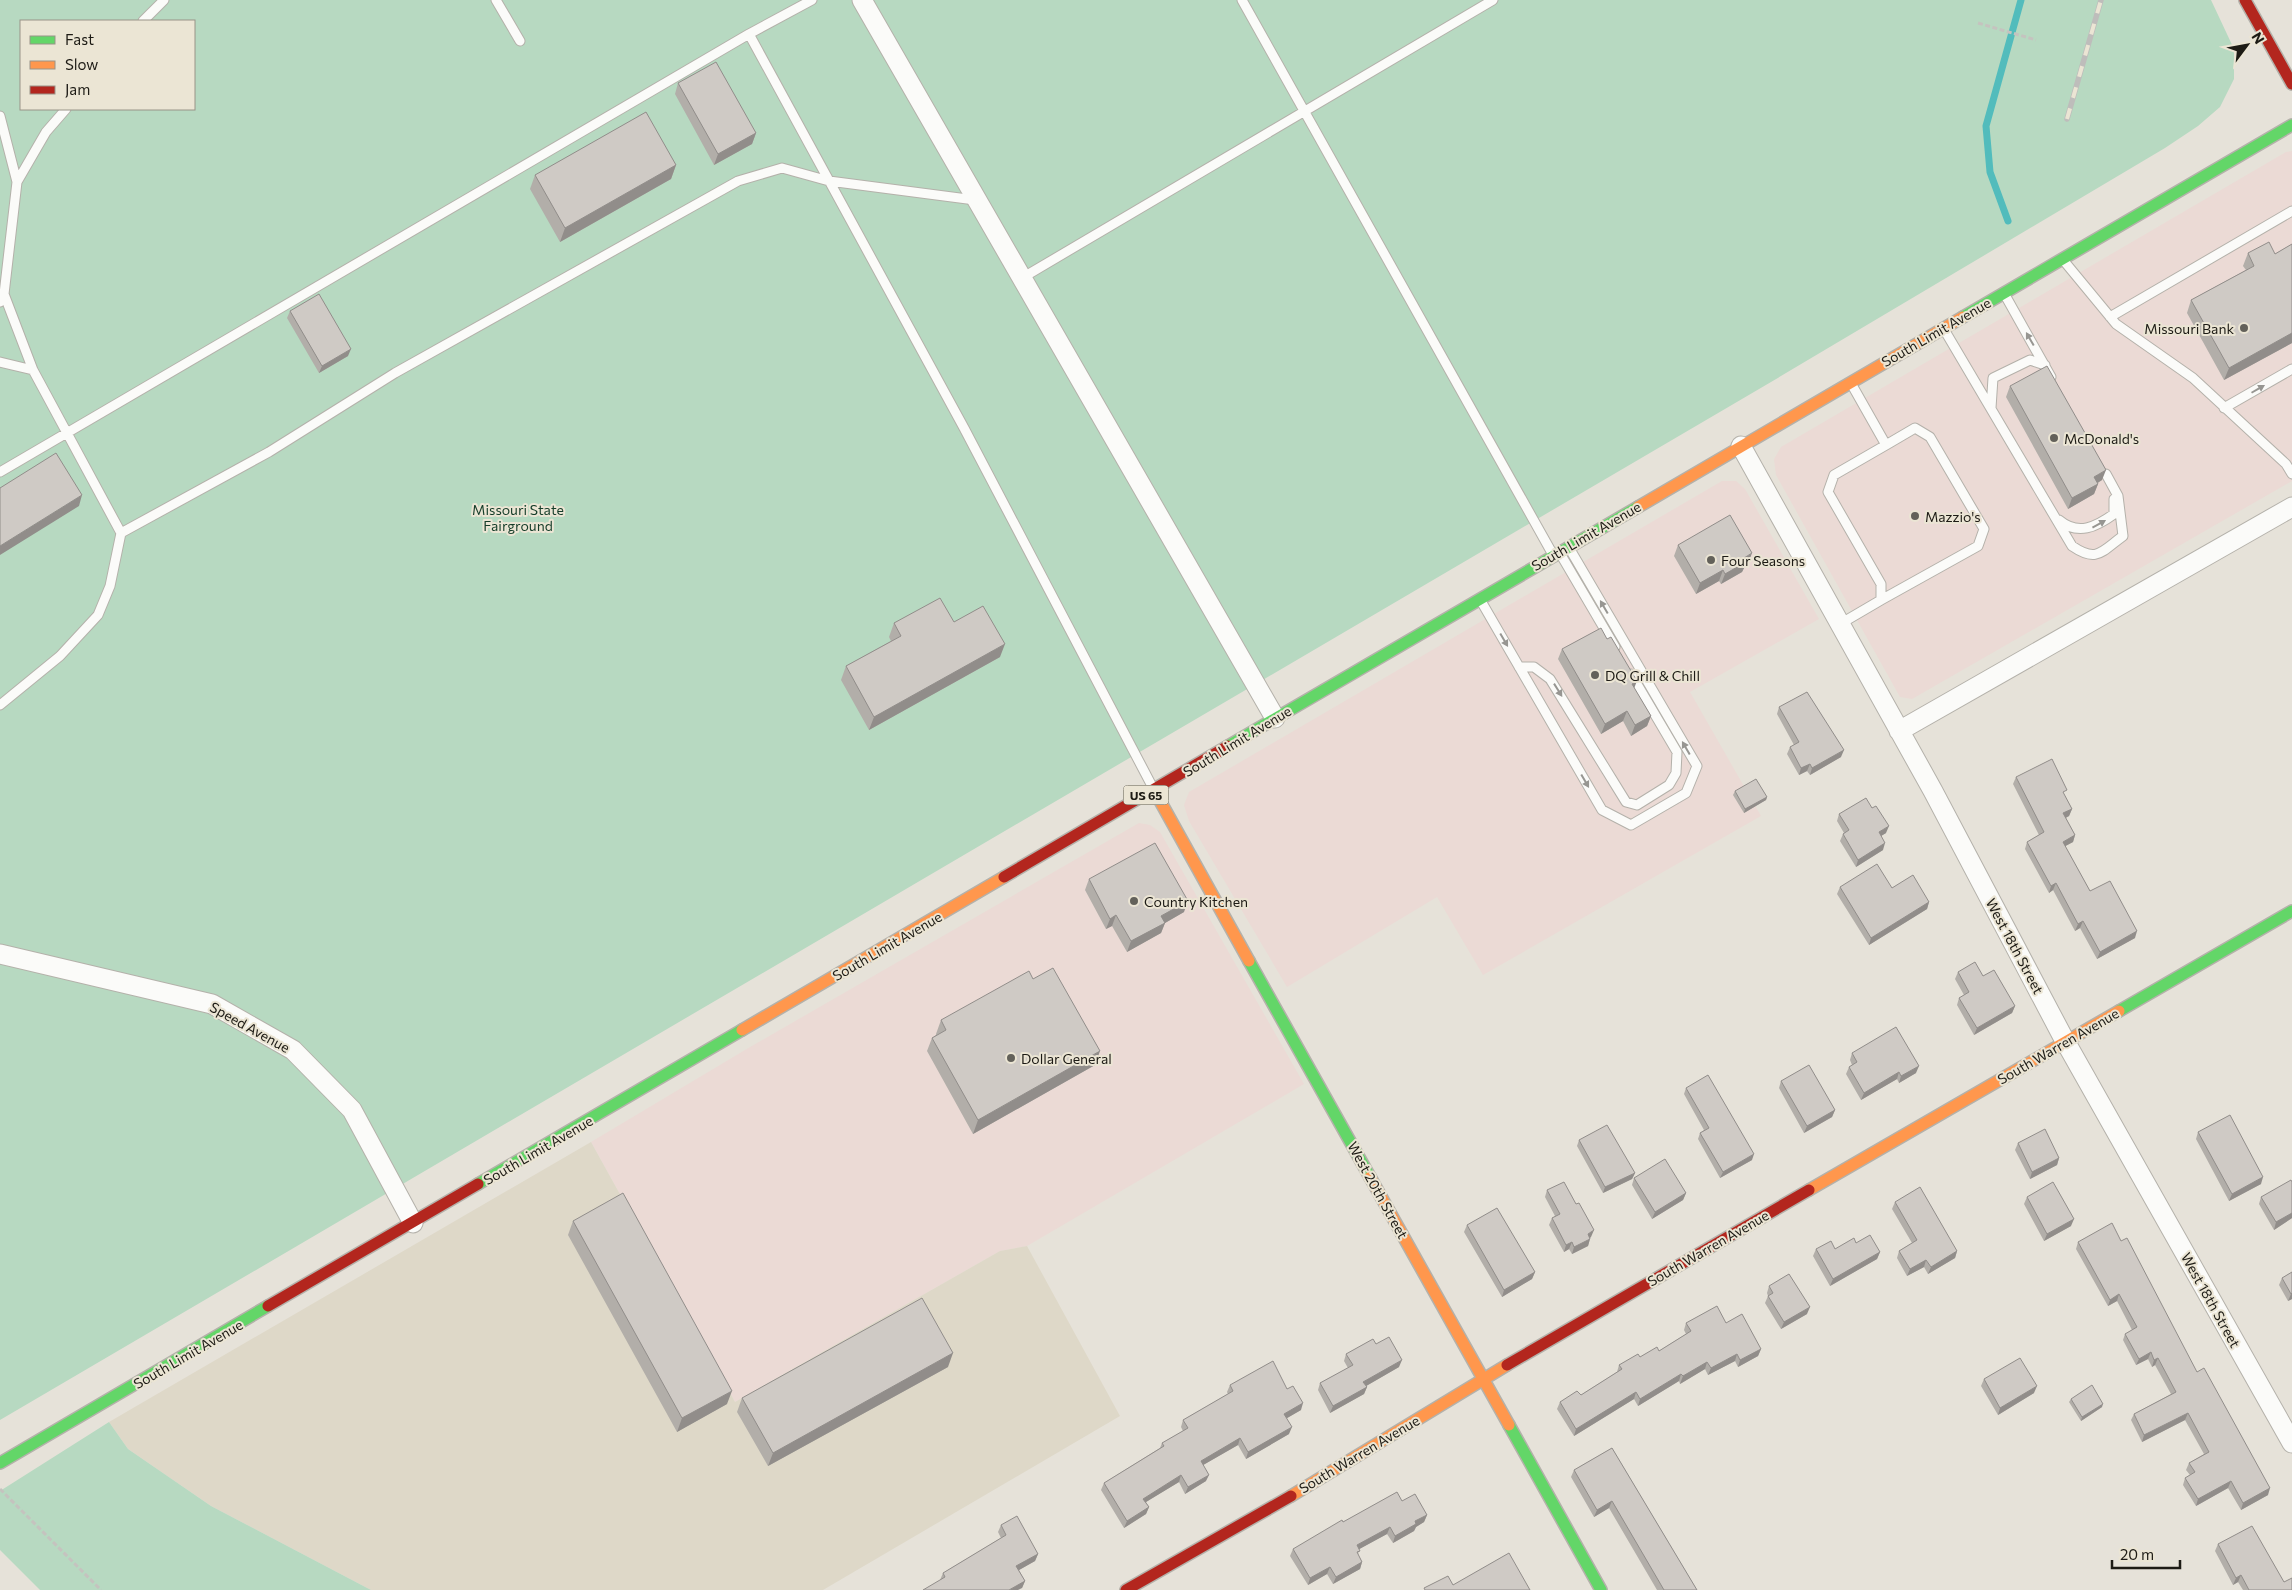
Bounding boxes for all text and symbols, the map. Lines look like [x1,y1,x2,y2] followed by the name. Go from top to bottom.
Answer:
[20,20,195,110] legend
[2222,20,2272,70] north arrow
[2248,29,2268,47] text: N
[65,30,94,48] text: Fast
[65,55,98,73] text: Slow
[65,80,90,98] text: Jam
[1878,294,1994,370] street label: South Limit Avenue
[2144,320,2234,337] place label: Missouri Bank
[2238,322,2250,334] marker: Missouri Bank
[2026,332,2034,346] one-way arrow
[2251,384,2264,393] one-way arrow
[2064,430,2139,447] place label: McDonald's
[2048,432,2060,444] marker: McDonald's
[1528,498,1644,574] street label: South Limit Avenue
[472,501,564,534] park label: Missouri State Fairground
[1925,508,1981,525] place label: Mazzio's
[1909,510,1921,522] marker: Mazzio's
[2091,520,2106,528] one-way arrow
[1721,552,1805,569] place label: Four Seasons
[1705,554,1717,566] marker: Four Seasons
[1600,600,1608,615] one-way arrow
[1499,634,1508,647] one-way arrow
[1605,667,1700,684] place label: DQ Grill & Chill
[1589,669,1601,681] marker: DQ Grill & Chill
[1553,684,1562,697] one-way arrow
[1180,702,1294,780] street label: South Limit Avenue
[1682,741,1691,754] one-way arrow
[1581,774,1590,788] one-way arrow
[1124,786,1168,804] road number: US 65
[1144,893,1248,910] place label: Country Kitchen
[1128,895,1140,907] marker: Country Kitchen
[1983,895,2047,997] street label: West 18th Street
[829,908,945,984] street label: South Limit Avenue
[207,998,293,1056] street label: Speed Avenue
[1994,1004,2122,1088] street label: South Warren Avenue
[1021,1050,1112,1067] place label: Dollar General
[1005,1052,1017,1064] marker: Dollar General
[480,1112,596,1188] street label: South Limit Avenue
[1344,1139,1412,1242] street label: West 20th Street
[1644,1206,1772,1290] street label: South Warren Avenue
[2178,1250,2244,1351] street label: West 18th Street
[130,1316,246,1392] street label: South Limit Avenue
[1296,1411,1422,1497] street label: South Warren Avenue
[2112,1538,2180,1570] scale bar
[2120,1545,2154,1563] text: 20 m

